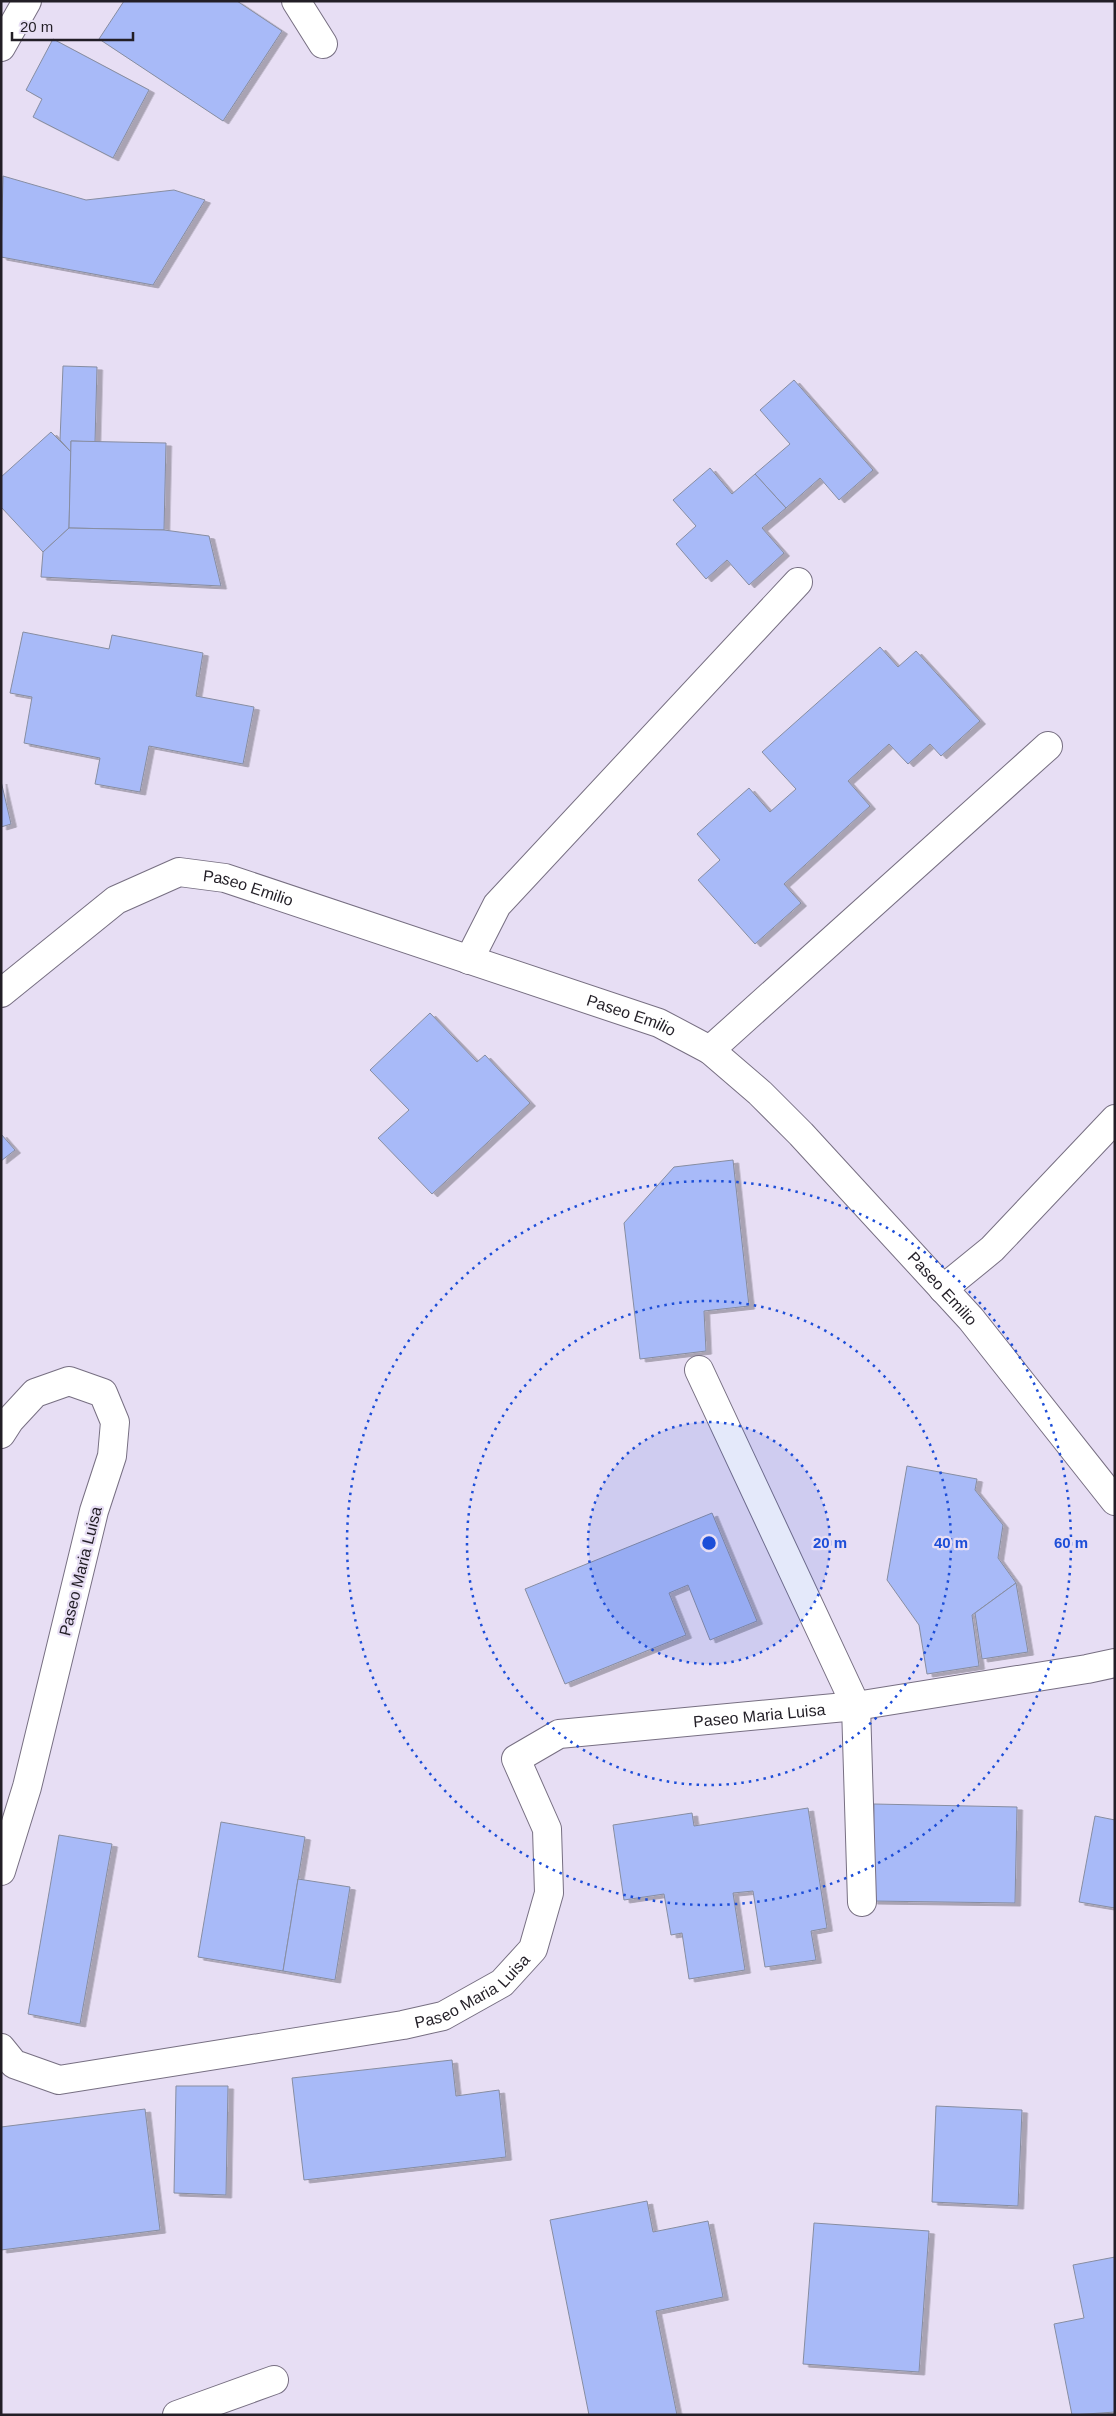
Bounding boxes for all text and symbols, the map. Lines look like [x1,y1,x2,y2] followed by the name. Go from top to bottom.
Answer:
[12,10,134,42] scale bar
[20,18,53,35] text: 20 m
[202,867,295,909] street label: Paseo Emilio
[585,991,679,1039] street label: Paseo Emilio
[905,1248,980,1329] street label: Paseo Emilio
[56,1505,105,1637] street label: Paseo Maria Luisa
[700,1534,718,1552] centre of rings
[813,1534,847,1551] text: 20 m
[934,1534,968,1551] text: 40 m
[1054,1534,1088,1551] text: 60 m
[692,1701,826,1730] street label: Paseo Maria Luisa
[413,1951,533,2031] street label: Paseo Maria Luisa

